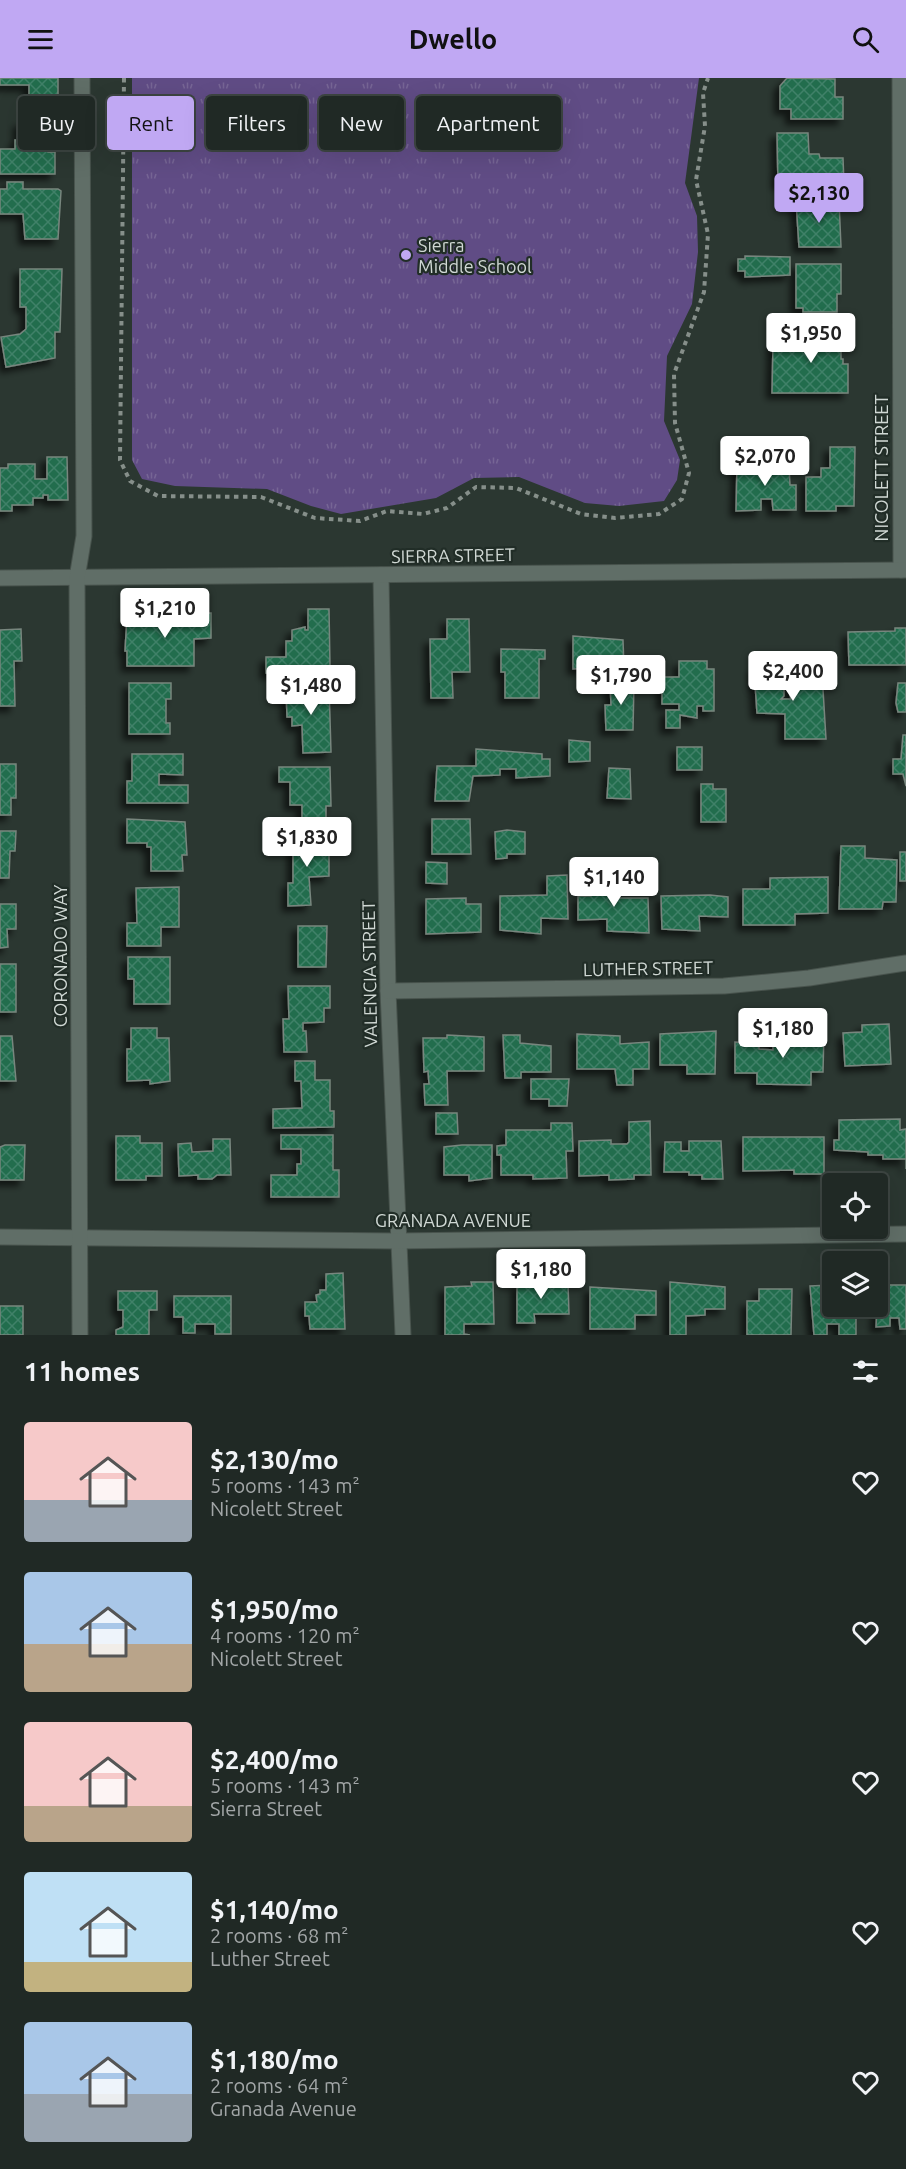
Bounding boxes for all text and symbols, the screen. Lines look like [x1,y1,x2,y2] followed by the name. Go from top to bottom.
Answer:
[24,23,57,56] icon: menu
[849,23,882,56] icon: search
[409,24,497,54] text: Dwello
[18,96,95,150] chip: Buy
[107,96,194,150] chip: Rent
[206,96,307,150] chip: Filters
[319,96,404,150] chip: New
[416,96,561,150] chip: Apartment
[770,173,868,224] pin: $2,130
[788,181,850,204] text: $2,130
[418,235,532,276] place label: Sierra Middle School
[399,248,413,262] marker: Sierra Middle School
[762,313,860,364] pin: $1,950
[780,321,842,344] text: $1,950
[871,395,891,541] street label: NICOLETT STREET
[716,436,814,487] pin: $2,070
[734,444,796,467] text: $2,070
[391,544,515,566] street label: SIERRA STREET
[116,588,214,639] pin: $1,210
[134,596,196,619] text: $1,210
[744,651,842,702] pin: $2,400
[572,655,670,706] pin: $1,790
[762,659,824,682] text: $2,400
[590,663,652,686] text: $1,790
[262,665,360,716] pin: $1,480
[280,673,342,696] text: $1,480
[258,817,356,868] pin: $1,830
[276,825,338,848] text: $1,830
[565,857,663,908] pin: $1,140
[583,865,645,888] text: $1,140
[50,884,70,1027] street label: CORONADO WAY
[358,901,380,1047] street label: VALENCIA STREET
[583,957,713,979] street label: LUTHER STREET
[734,1008,832,1059] pin: $1,180
[752,1016,814,1039] text: $1,180
[822,1173,888,1317] map controls
[822,1173,888,1239] button: locate
[375,1210,531,1230] street label: GRANADA AVENUE
[492,1249,590,1300] pin: $1,180
[822,1251,888,1317] button: layers
[510,1257,572,1280] text: $1,180
[849,1355,882,1388] icon: filters
[24,1357,140,1386] text: 11 homes
[210,1445,339,1474] text: $2,130/mo
[72,1446,144,1518] icon: home
[849,1466,882,1499] icon: heart
[210,1474,360,1497] text: 5 rooms · 143 m²
[210,1497,343,1520] text: Nicolett Street
[210,1595,339,1624] text: $1,950/mo
[72,1596,144,1668] icon: home
[849,1616,882,1649] icon: heart
[210,1624,360,1647] text: 4 rooms · 120 m²
[210,1647,343,1670] text: Nicolett Street
[210,1745,339,1774] text: $2,400/mo
[72,1746,144,1818] icon: home
[849,1766,882,1799] icon: heart
[210,1774,360,1797] text: 5 rooms · 143 m²
[210,1797,322,1820] text: Sierra Street
[210,1895,339,1924] text: $1,140/mo
[72,1896,144,1968] icon: home
[849,1916,882,1949] icon: heart
[210,1924,348,1947] text: 2 rooms · 68 m²
[210,1947,330,1970] text: Luther Street
[210,2045,339,2074] text: $1,180/mo
[72,2046,144,2118] icon: home
[849,2066,882,2099] icon: heart
[210,2074,348,2097] text: 2 rooms · 64 m²
[210,2097,357,2120] text: Granada Avenue

